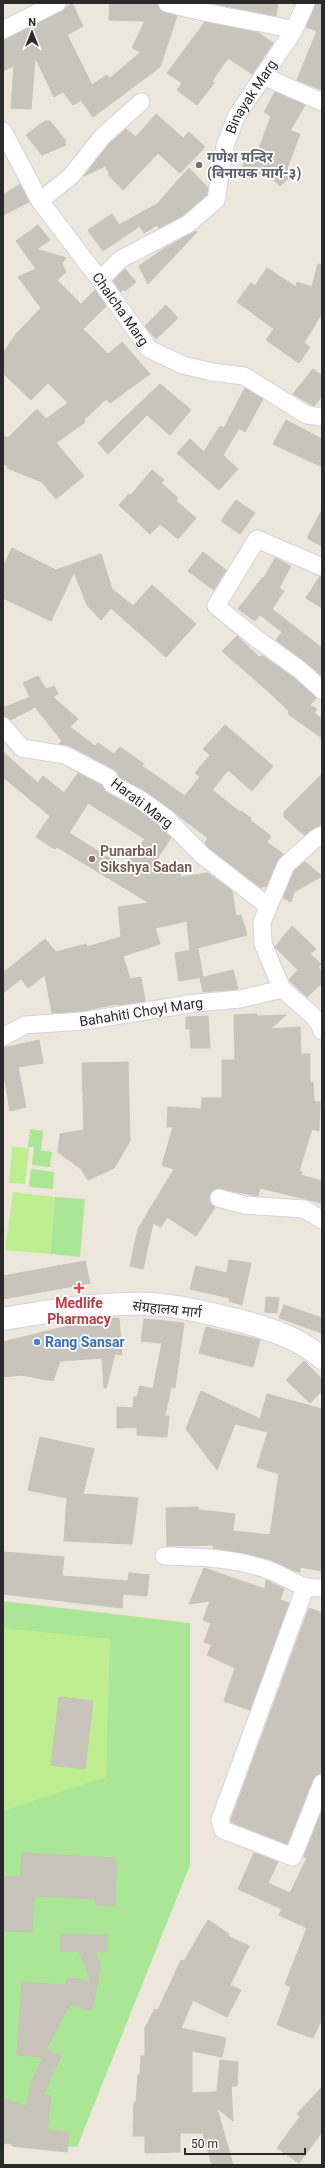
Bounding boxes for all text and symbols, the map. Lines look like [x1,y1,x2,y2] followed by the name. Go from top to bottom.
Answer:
[12,12,52,52] north arrow
[28,16,36,29] text: N
[222,57,280,136] street label: Binayak Marg
[207,148,301,182] place label: गणेश मन्दिर (विनायक मार्ग-३)
[194,160,204,170] marker: गणेश मन्दिर (विनायक मार्ग-३)
[89,269,152,349] street label: Chalcha Marg
[108,775,176,831] street label: Harati Marg
[100,843,192,875] place label: Punarbal Sikshya Sadan
[87,854,97,864] marker: Punarbal Sikshya Sadan
[78,994,204,1029] street label: Bahahiti Choyl Marg
[74,1283,84,1293] marker: Medlife Pharmacy
[47,1295,112,1327] place label: Medlife Pharmacy
[132,1297,203,1321] street label: संग्रहालय मार्ग
[45,1334,125,1350] place label: Rang Sansar
[32,1337,42,1347] marker: Rang Sansar
[185,2130,305,2156] scale bar
[191,2137,218,2151] text: 50 m

